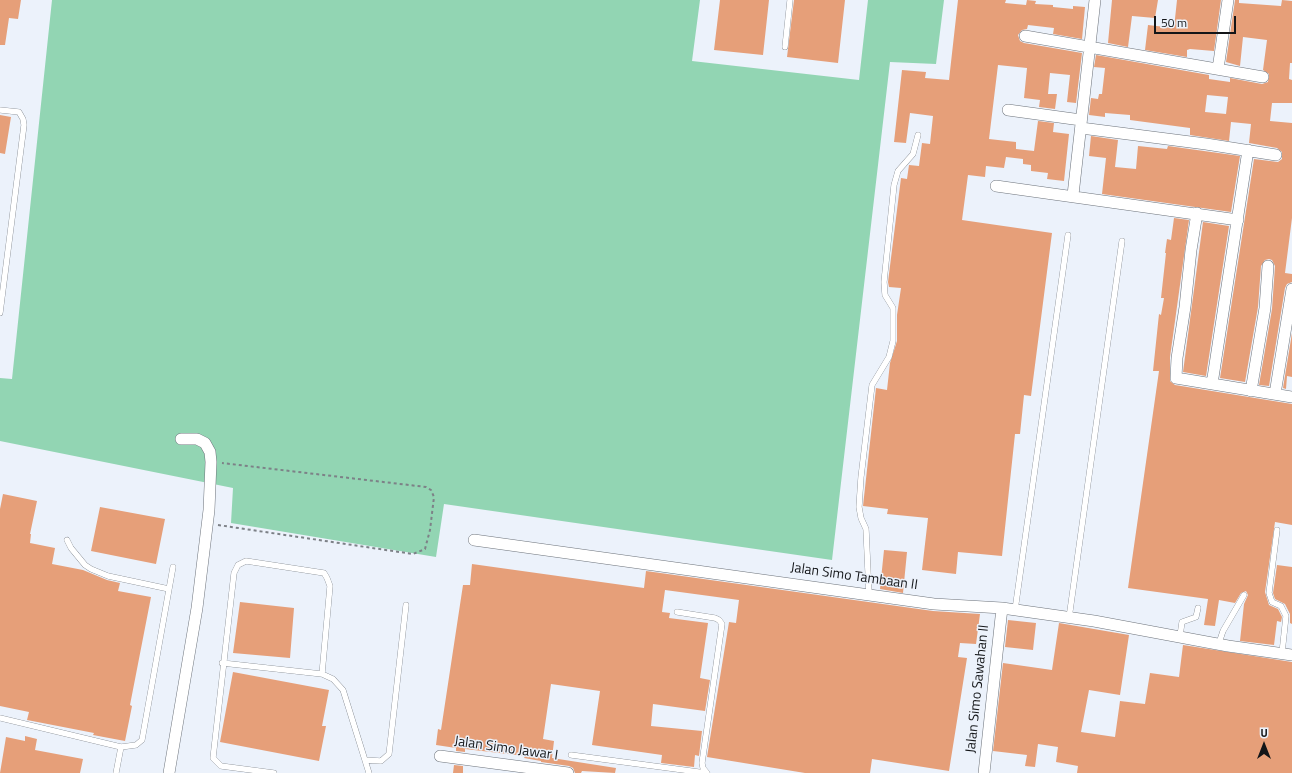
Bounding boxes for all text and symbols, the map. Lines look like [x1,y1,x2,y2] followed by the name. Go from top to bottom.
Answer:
[1156,8,1238,34] scale bar
[1161,13,1187,32] text: 50 m
[789,560,919,594] street label: Jalan Simo Tambaan II
[963,624,993,754] street label: Jalan Simo Sawahan II
[1244,725,1284,765] north arrow
[1260,725,1268,741] text: U
[453,733,559,765] street label: Jalan Simo Jawar I

